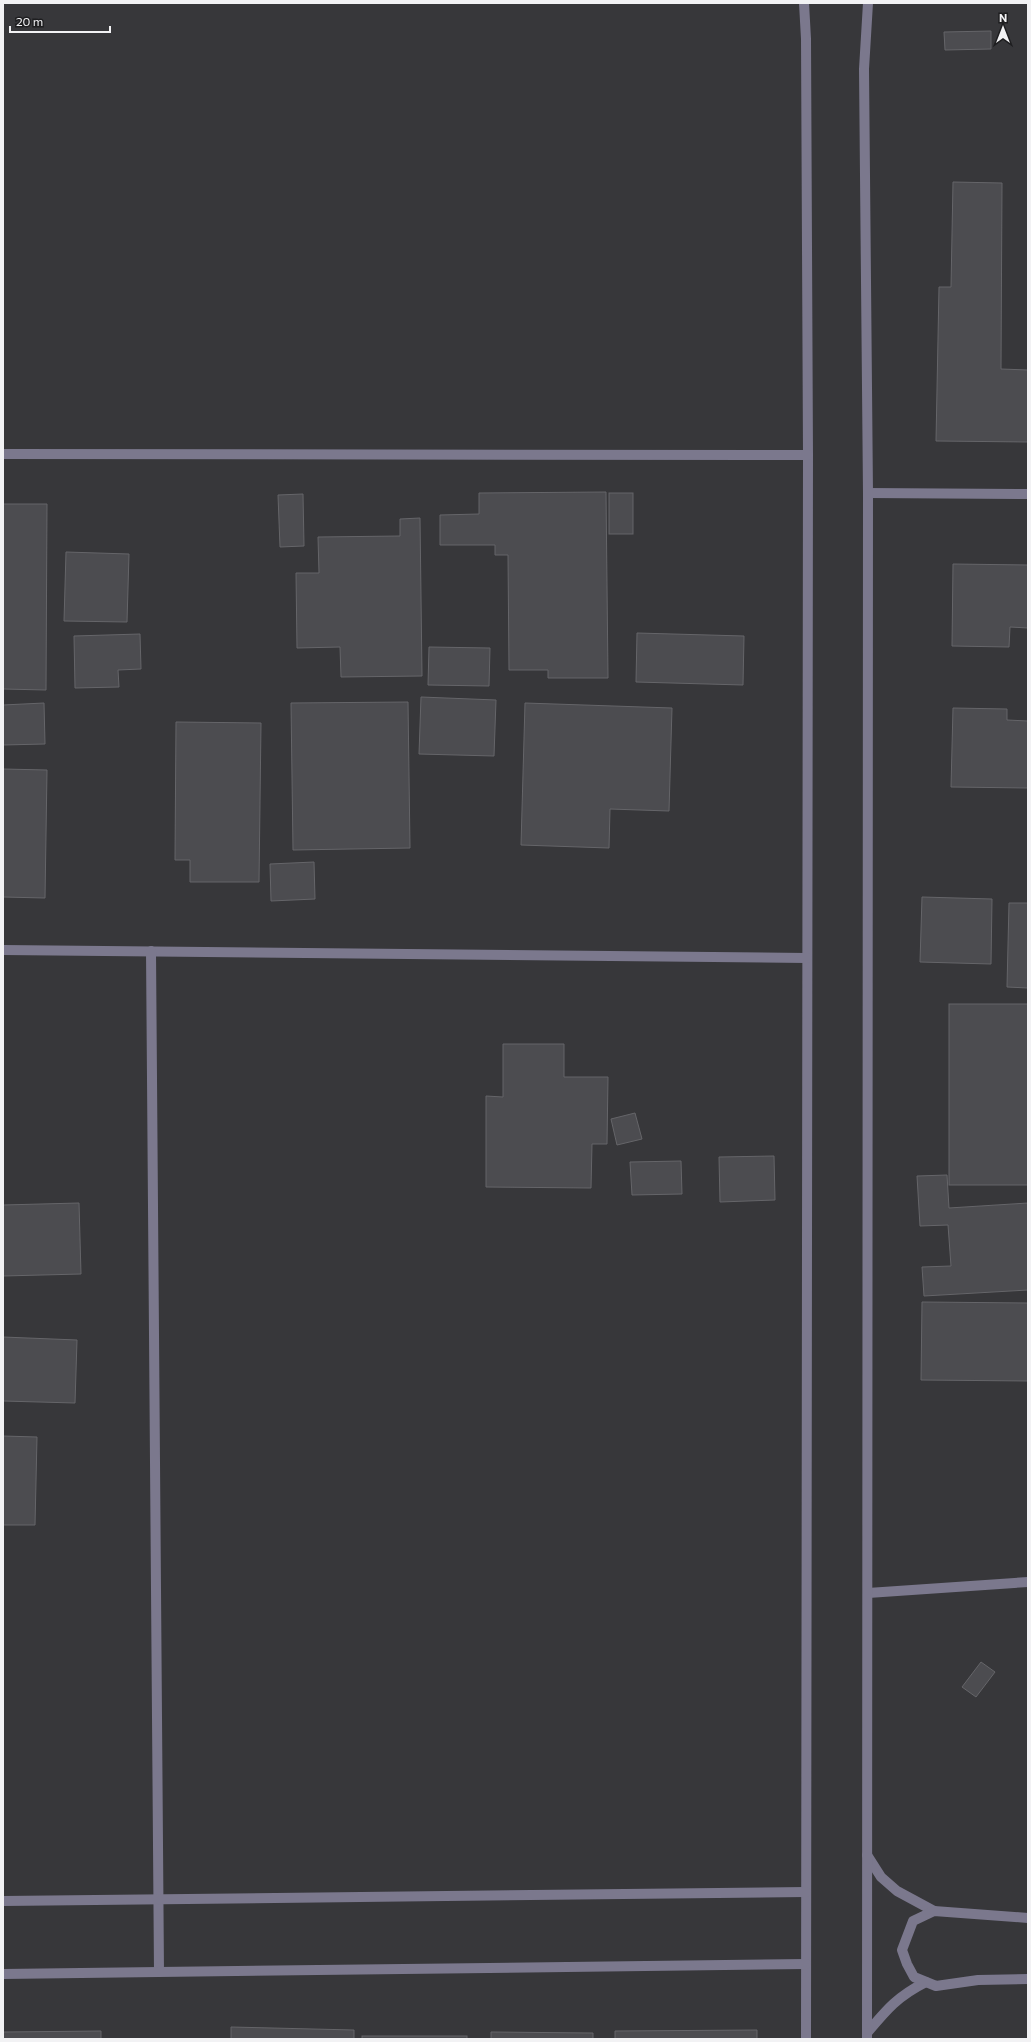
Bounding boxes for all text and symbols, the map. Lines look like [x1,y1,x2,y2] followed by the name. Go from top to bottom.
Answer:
[10,8,110,34] scale bar
[983,8,1023,48] north arrow
[999,11,1007,24] text: N
[16,14,43,28] text: 20 m

